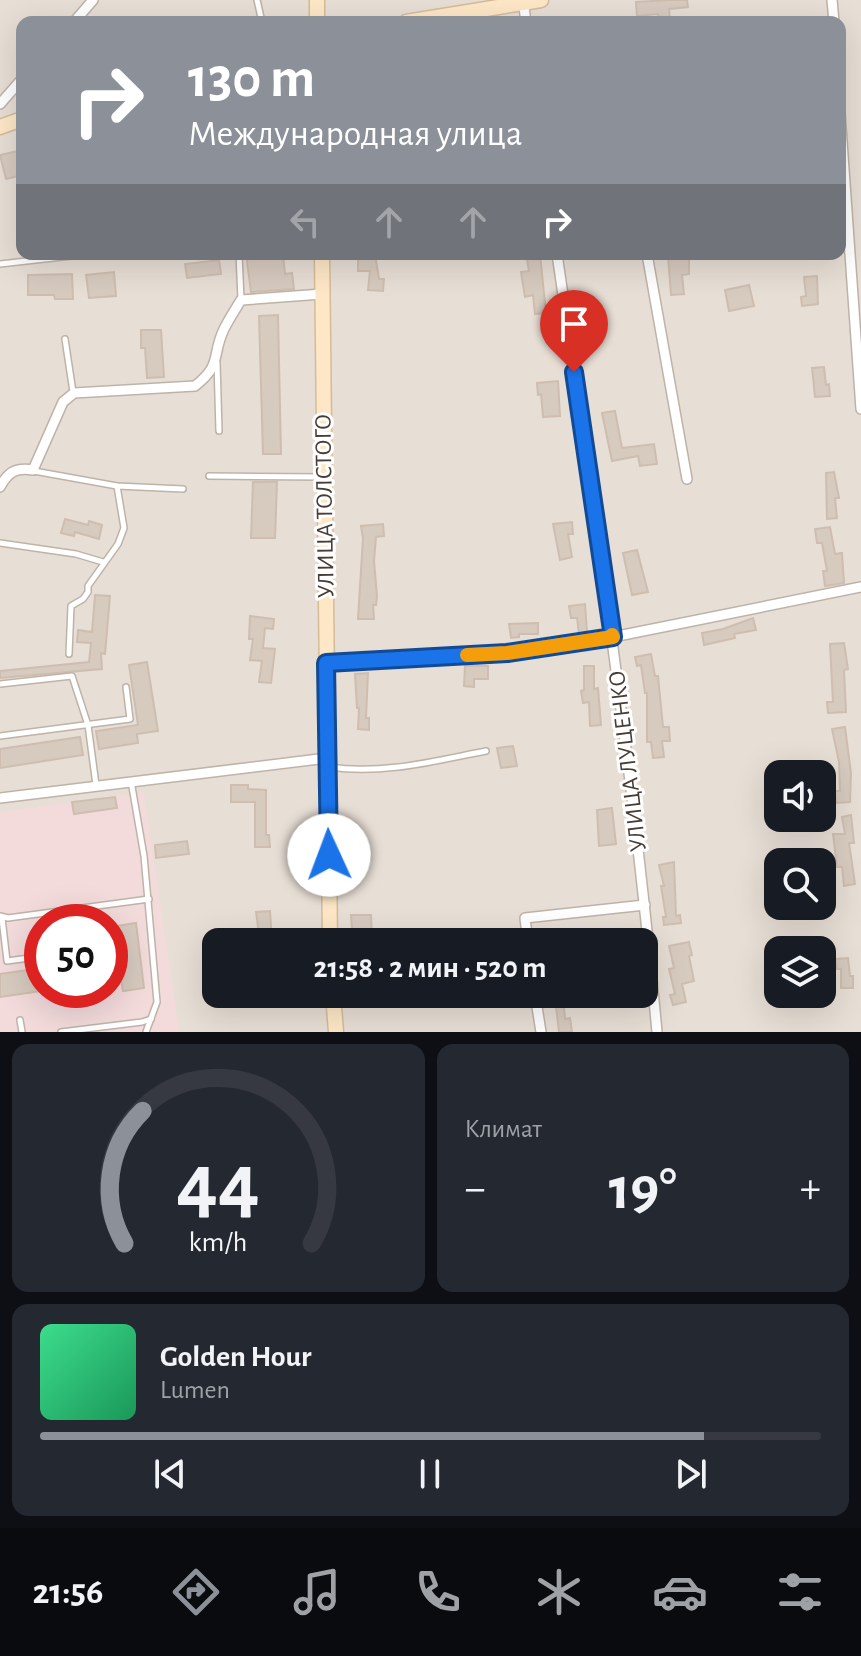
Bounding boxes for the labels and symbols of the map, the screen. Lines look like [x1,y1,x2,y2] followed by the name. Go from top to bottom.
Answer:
[540,290,608,372] pin
[311,414,339,598] street label: УЛИЦА ТОЛСТОГО
[605,669,651,853] street label: УЛИЦА ЛУЦЕНКО
[287,813,371,897] position arrow
[24,904,128,1008] speed limit sign: 50

